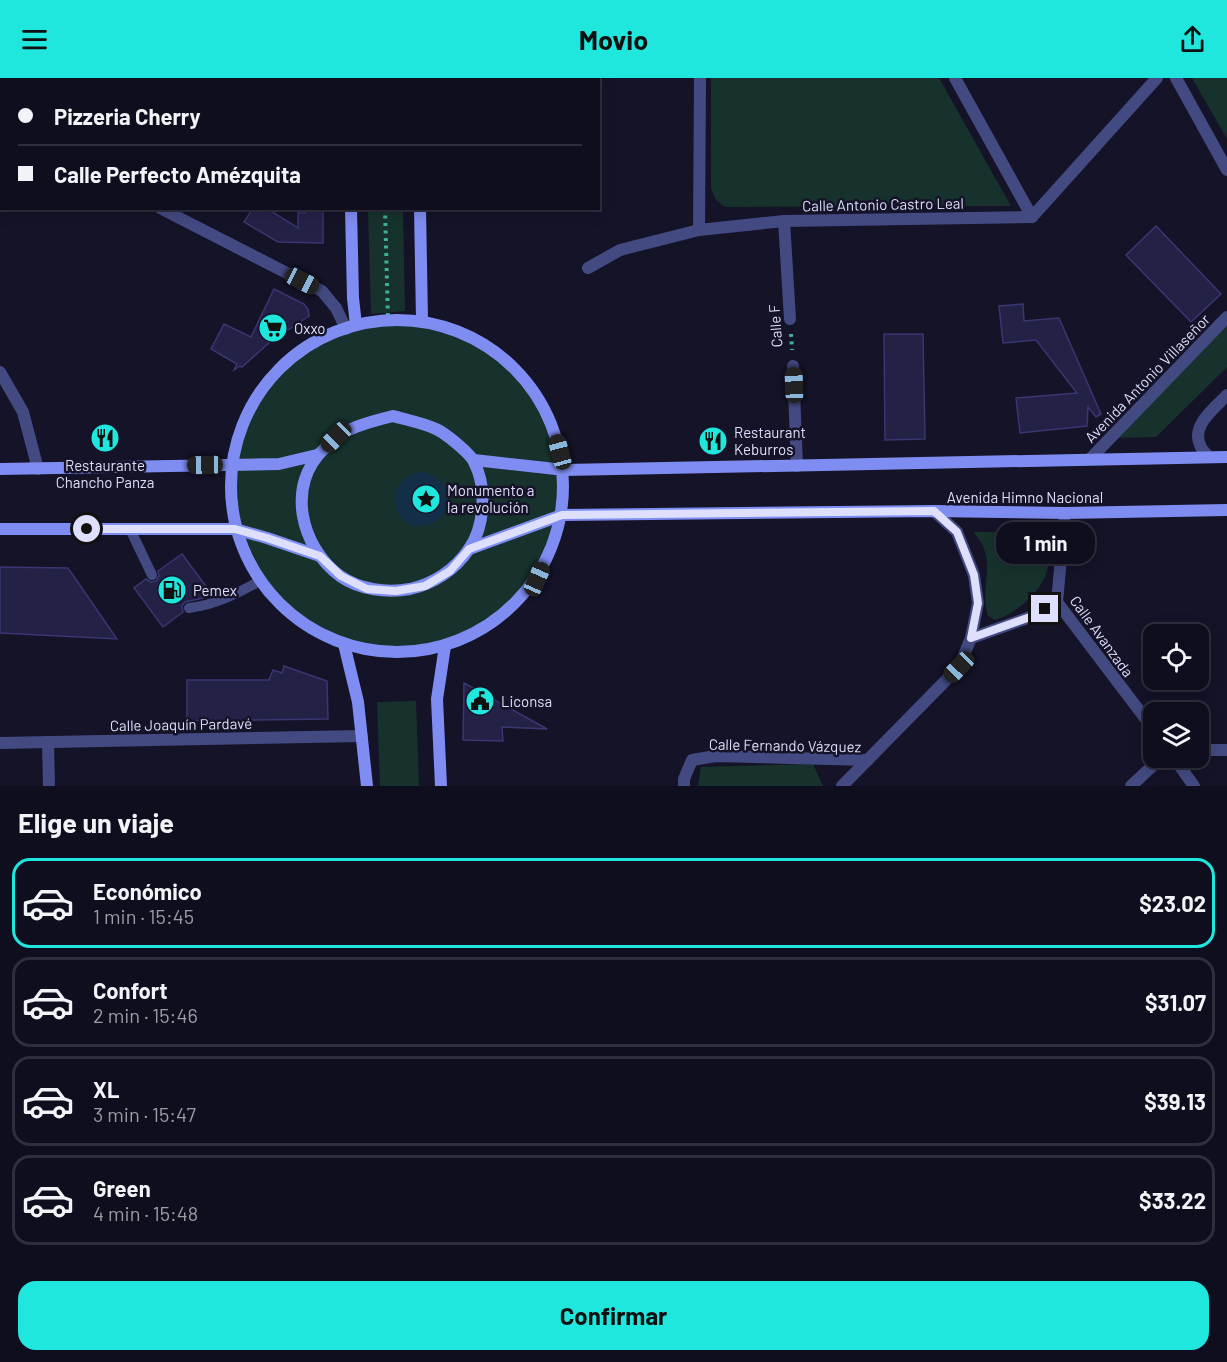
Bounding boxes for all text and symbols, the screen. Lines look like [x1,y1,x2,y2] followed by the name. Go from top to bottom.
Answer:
[18,23,51,56] icon: menu
[579,23,648,55] text: Movio
[1176,23,1209,56] icon: share
[54,103,201,129] text: Pizzeria Cherry
[54,161,301,187] text: Calle Perfecto Amézquita
[802,194,964,214] street label: Calle Antonio Castro Leal
[282,265,322,297] car
[764,303,785,348] street label: Calle F
[1081,309,1214,446] street label: Avenida Antonio Villaseñor
[257,312,289,344] supermarket icon: Oxxo
[294,319,326,337] place label: Oxxo
[784,367,804,403] car
[317,418,355,456] car
[89,422,121,454] restaurant icon: Restaurante Chancho Panza
[734,423,806,458] place label: Restaurant Keburros
[697,425,729,457] restaurant icon: Restaurant Keburros
[547,432,573,472] car
[56,456,154,491] place label: Restaurante Chancho Panza
[187,456,223,474] car
[447,481,534,516] place label: Monumento a la revolución
[410,483,442,515] place icon: Monumento a la revolución
[947,488,1103,506] street label: Avenida Himno Nacional
[73,515,100,542] route start
[996,522,1094,564] callout: 1 min
[1024,531,1067,555] text: 1 min
[521,559,553,599] car
[156,574,188,606] fuel station icon: Pemex
[193,581,237,599] place label: Pemex
[1066,592,1138,680] street label: Calle Avanzada
[1031,595,1058,622] route end
[1143,624,1209,768] map controls
[1143,624,1209,690] button: locate
[940,648,978,686] car
[464,685,496,717] public building icon: Liconsa
[501,692,552,710] place label: Liconsa
[1143,702,1209,768] button: layers
[110,714,252,734] street label: Calle Joaquín Pardavé
[709,735,862,755] street label: Calle Fernando Vázquez
[18,806,174,838] text: Elige un viaje
[21,876,75,930] icon: car
[93,878,202,904] text: Económico
[1139,890,1206,916] text: $23.02
[93,904,194,928] text: 1 min · 15:45
[21,975,75,1029] icon: car
[93,977,168,1003] text: Confort
[1145,989,1206,1015] text: $31.07
[93,1003,198,1027] text: 2 min · 15:46
[21,1074,75,1128] icon: car
[93,1076,119,1102] text: XL
[1144,1088,1206,1114] text: $39.13
[93,1102,196,1126] text: 3 min · 15:47
[21,1173,75,1227] icon: car
[93,1175,151,1201] text: Green
[1139,1187,1206,1213] text: $33.22
[93,1201,198,1225] text: 4 min · 15:48
[18,1281,1209,1350] button: Confirmar

